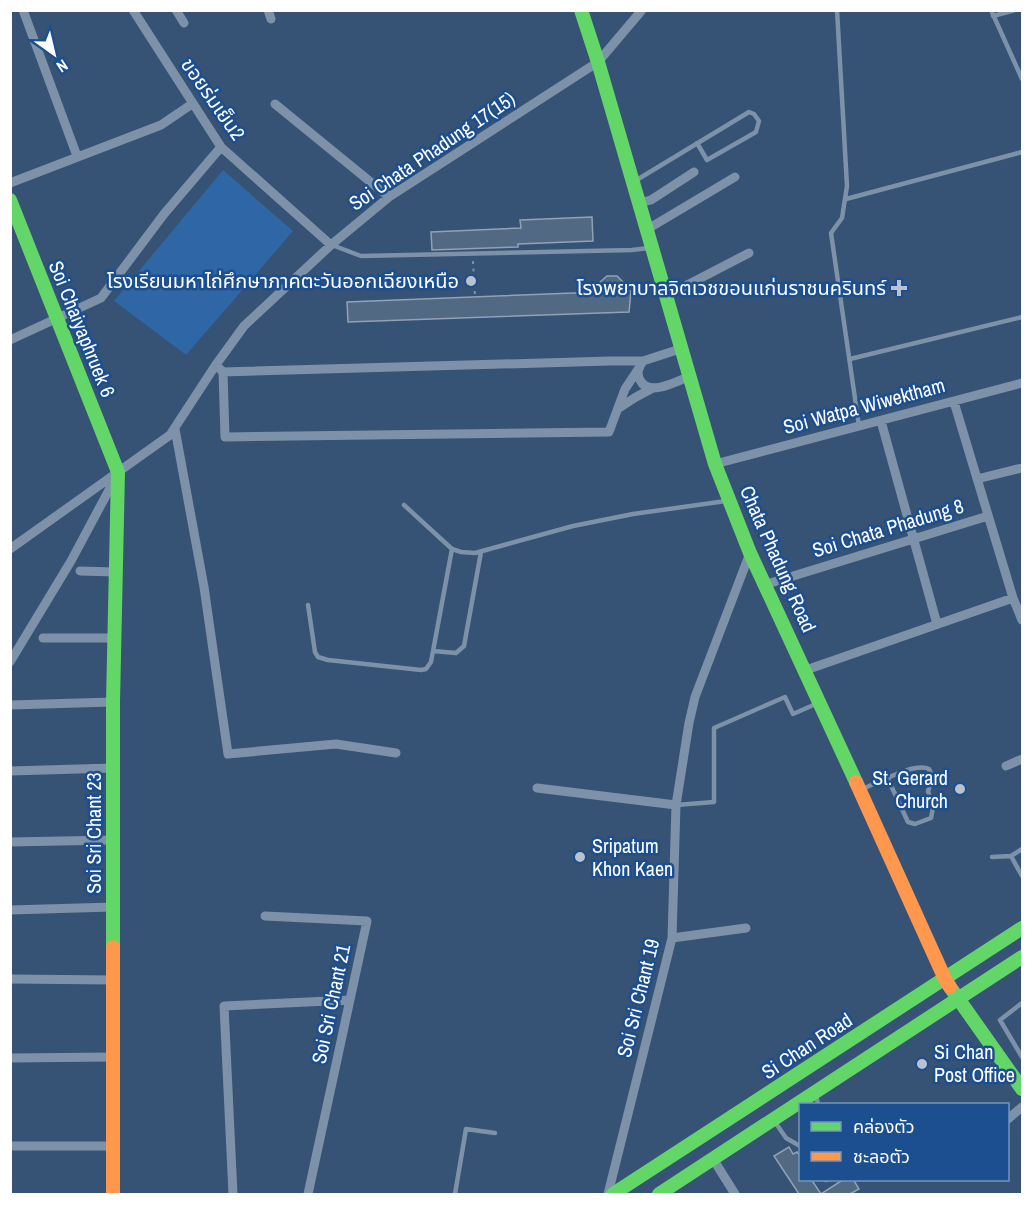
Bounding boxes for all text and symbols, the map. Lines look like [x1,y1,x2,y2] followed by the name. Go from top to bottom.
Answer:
[24,24,84,84] north arrow
[175,52,252,145] street label: ขอยร่มเย็น2
[52,55,72,78] text: N
[343,85,520,216] street label: Soi Chata Phadung 17(15)
[43,257,122,401] street label: Soi Chaiyaphruek 6
[107,267,459,294] place label: โรงเรียนมหาไถ่ศึกษาภาคตะวันออกเฉียงเหนือ
[464,274,478,288] marker: โรงเรียนมหาไถ่ศึกษาภาคตะวันออกเฉียงเหนือ
[576,274,887,301] place label: โรงพยาบาลจิตเวชขอนแก่นราชนครินทร์
[890,279,908,297] marker: โรงพยาบาลจิตเวชขอนแก่นราชนครินทร์
[780,371,948,440] street label: Soi Watpa Wiwektham
[734,481,823,636] street label: Chata Phadung Road
[809,492,967,563] street label: Soi Chata Phadung 8
[872,764,948,814] place label: St. Gerard Church
[80,772,107,894] street label: Soi Sri Chant 23
[953,782,967,796] marker: St. Gerard Church
[592,832,673,882] place label: Sripatum Khon Kaen
[573,850,587,864] marker: Sripatum Khon Kaen
[610,936,665,1060] street label: Soi Sri Chant 19
[305,942,356,1066] street label: Soi Sri Chant 21
[756,1006,857,1085] street label: Si Chan Road
[934,1038,1015,1088] place label: Si Chan Post Office
[915,1057,929,1071] marker: Si Chan Post Office
[799,1103,1009,1181] legend
[853,1114,915,1139] text: คล่องตัว
[853,1144,910,1169] text: ชะลอตัว

